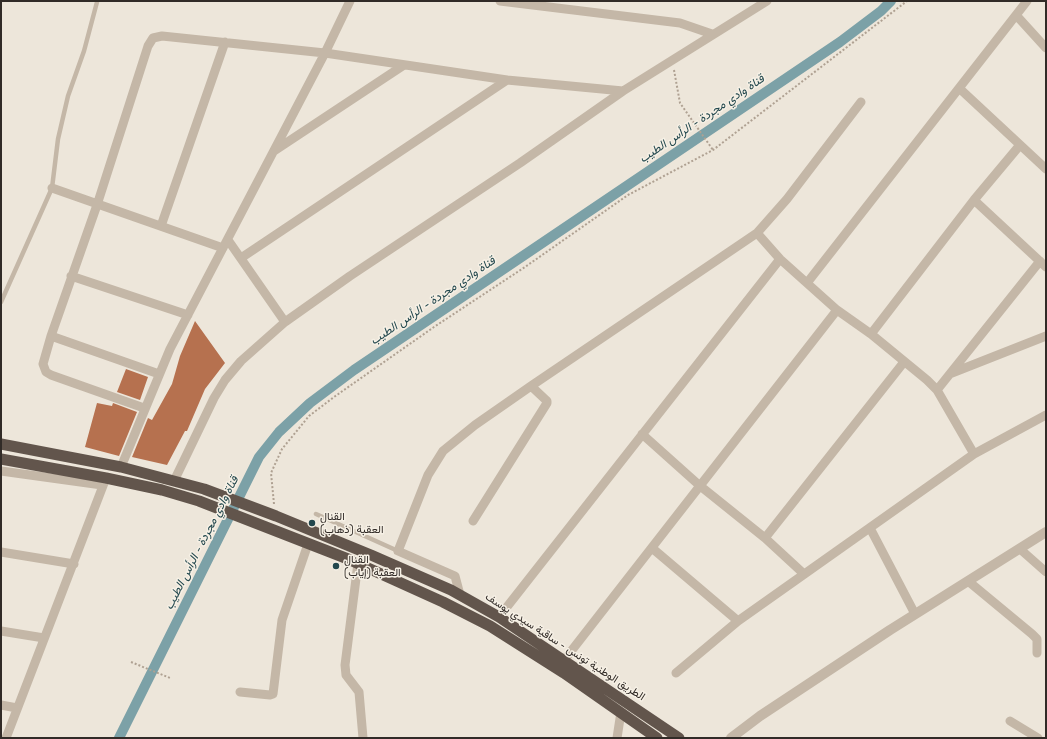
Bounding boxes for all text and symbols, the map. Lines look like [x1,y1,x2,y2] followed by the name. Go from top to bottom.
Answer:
[637,72,767,166] water label: قناة وادي مجردة - الرأس الطيب
[368,254,498,348] water label: قناة وادي مجردة - الرأس الطيب
[162,474,242,612] water label: قناة وادي مجردة - الرأس الطيب
[320,510,384,536] place label: القنال العقبة (ذهاب)
[307,518,317,528] marker: القنال العقبة (ذهاب)
[344,553,401,579] place label: القنال العقبة (إياب)
[331,561,341,571] marker: القنال العقبة (إياب)
[483,590,647,704] street label: الطريق الوطنية تونس - ساقية سيدي يوسف

